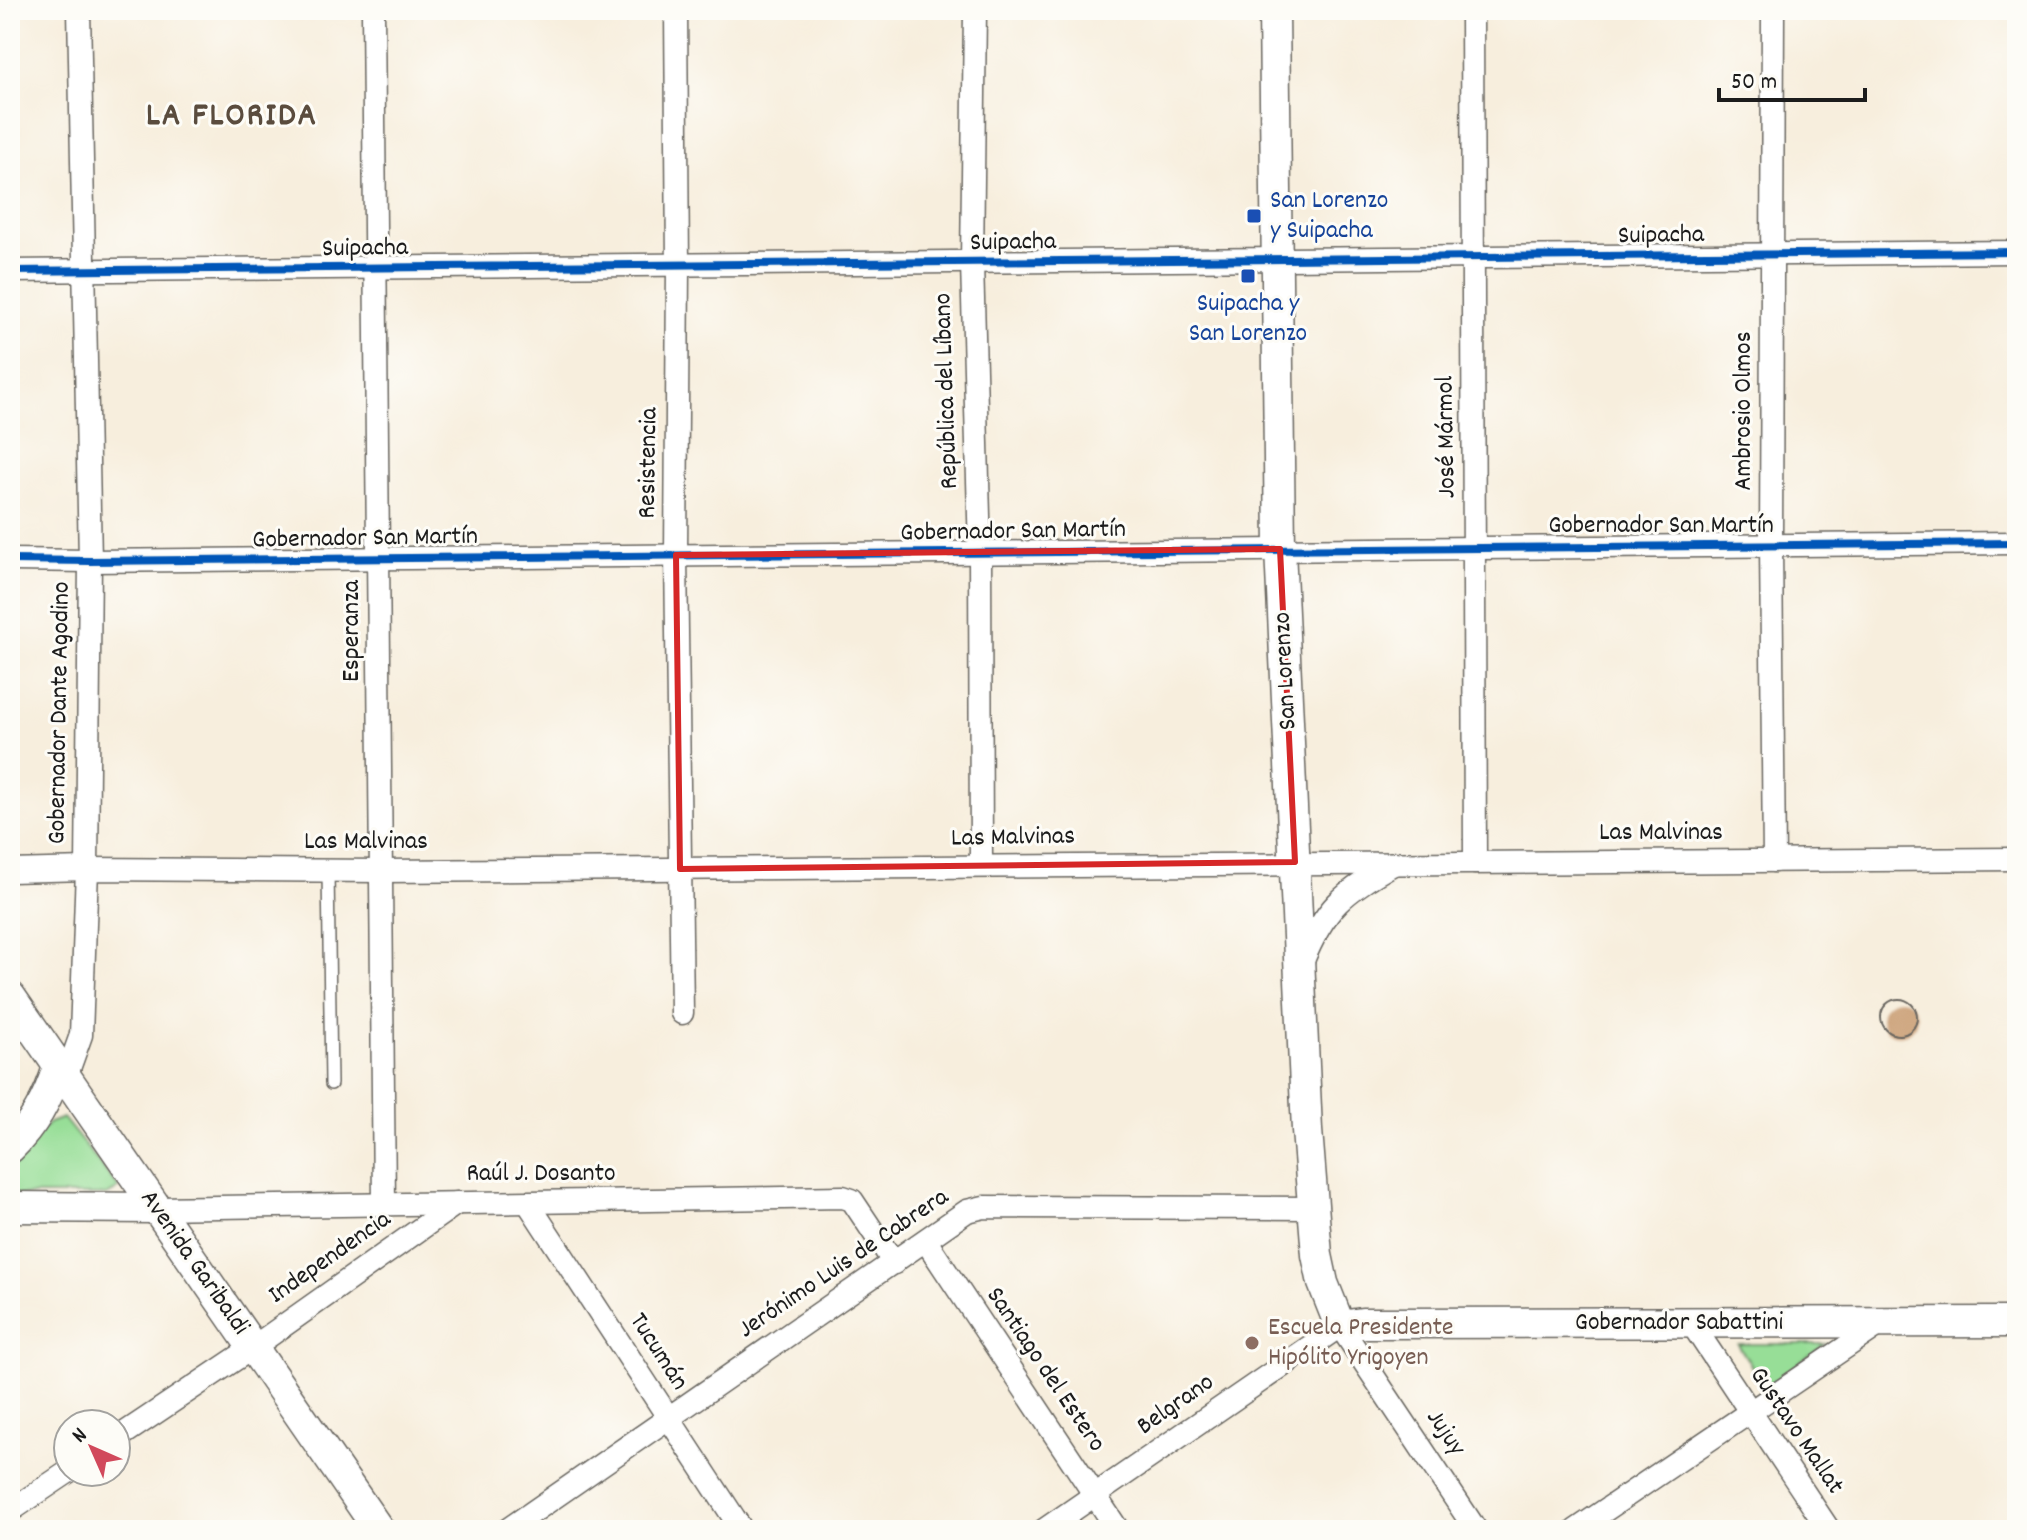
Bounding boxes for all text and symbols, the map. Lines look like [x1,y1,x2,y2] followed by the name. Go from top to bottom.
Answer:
[1719,52,1865,102] scale bar
[1731,66,1777,100] text: 50 m
[146,93,318,142] district label: LA FLORIDA
[1270,183,1388,250] place label: San Lorenzo y Suipacha
[1245,207,1263,225] marker: San Lorenzo y Suipacha
[1618,217,1705,255] street label: Suipacha
[970,224,1057,262] street label: Suipacha
[322,230,409,268] street label: Suipacha
[1239,267,1257,285] marker: Suipacha y San Lorenzo
[1189,286,1307,353] place label: Suipacha y San Lorenzo
[925,292,969,490] street label: República del Líbano
[1726,331,1763,491] street label: Ambrosio Olmos
[1427,375,1467,499] street label: José Mármol
[630,406,668,519] street label: Resistencia
[1548,508,1774,545] street label: Gobernador San Martín
[900,512,1126,552] street label: Gobernador San Martín
[252,519,478,559] street label: Gobernador San Martín
[334,579,371,682] street label: Esperanza
[39,581,81,845] street label: Gobernador Dante Agodino
[1264,611,1308,731] street label: San Lorenzo
[1599,815,1723,852] street label: Las Malvinas
[951,818,1075,858] street label: Las Malvinas
[304,824,428,861] street label: Las Malvinas
[466,1156,616,1193] street label: Raúl J. Dosanto
[731,1179,957,1348] street label: Jerónimo Luis de Cabrera
[130,1183,258,1343] street label: Avenida Garibaldi
[261,1202,400,1314] street label: Independencia
[976,1280,1114,1460] street label: Santiago del Estero
[1575,1305,1783,1342] street label: Gobernador Sabattini
[619,1306,697,1398] street label: Tucumán
[1268,1310,1453,1377] place label: Escuela Presidente Hipólito Yrigoyen
[1243,1334,1261,1352] marker: Escuela Presidente Hipólito Yrigoyen
[1740,1360,1853,1503] street label: Gustavo Mallat
[1130,1365,1222,1445] street label: Belgrano
[1416,1402,1474,1464] street label: Jujuy
[52,1408,132,1488] north arrow
[66,1421,95,1451] text: N

